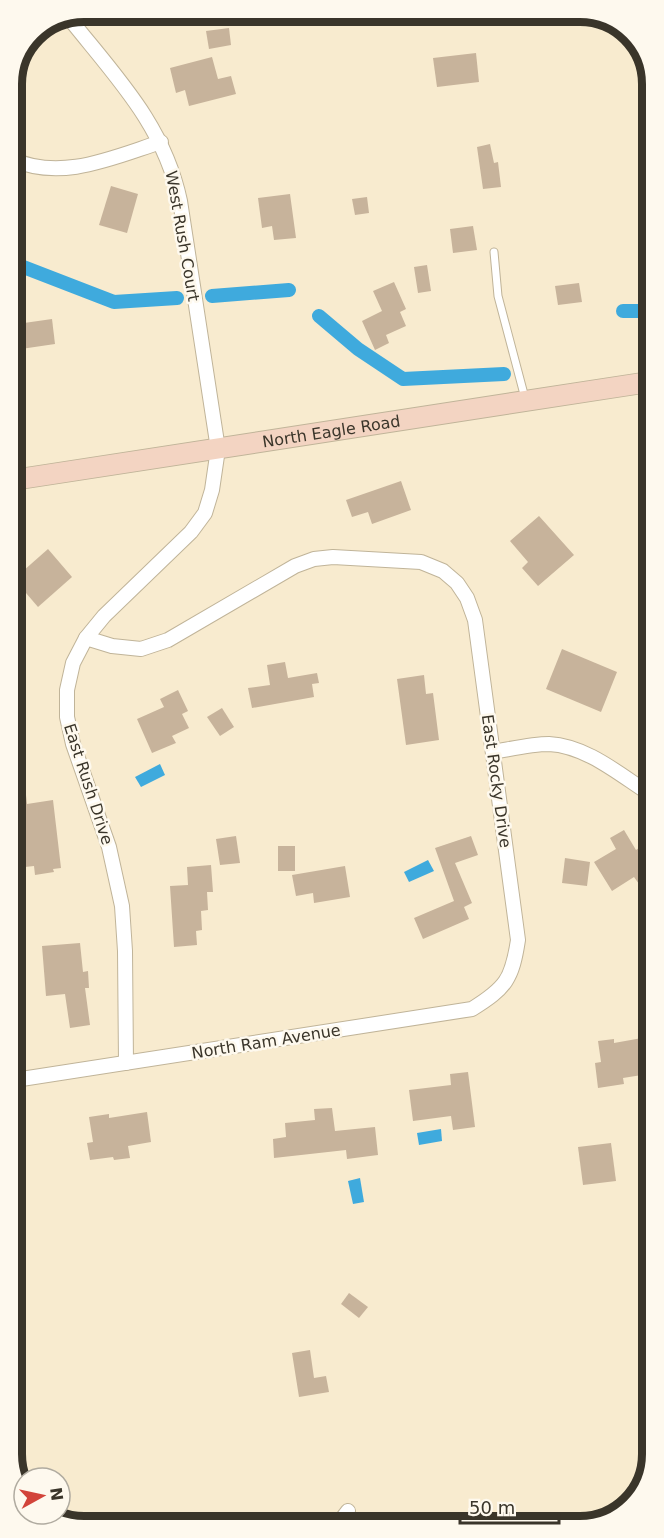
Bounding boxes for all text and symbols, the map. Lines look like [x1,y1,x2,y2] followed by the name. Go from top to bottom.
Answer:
[162,169,203,303] street label: West Rush Court
[261,411,402,451] street label: North Eagle Road
[478,713,515,849] street label: East Rocky Drive
[60,721,117,847] street label: East Rush Drive
[190,1020,342,1063] street label: North Ram Avenue
[12,1466,72,1526] north arrow
[46,1486,67,1502] text: N
[460,1487,559,1525] scale bar
[469,1497,515,1518] text: 50 m

